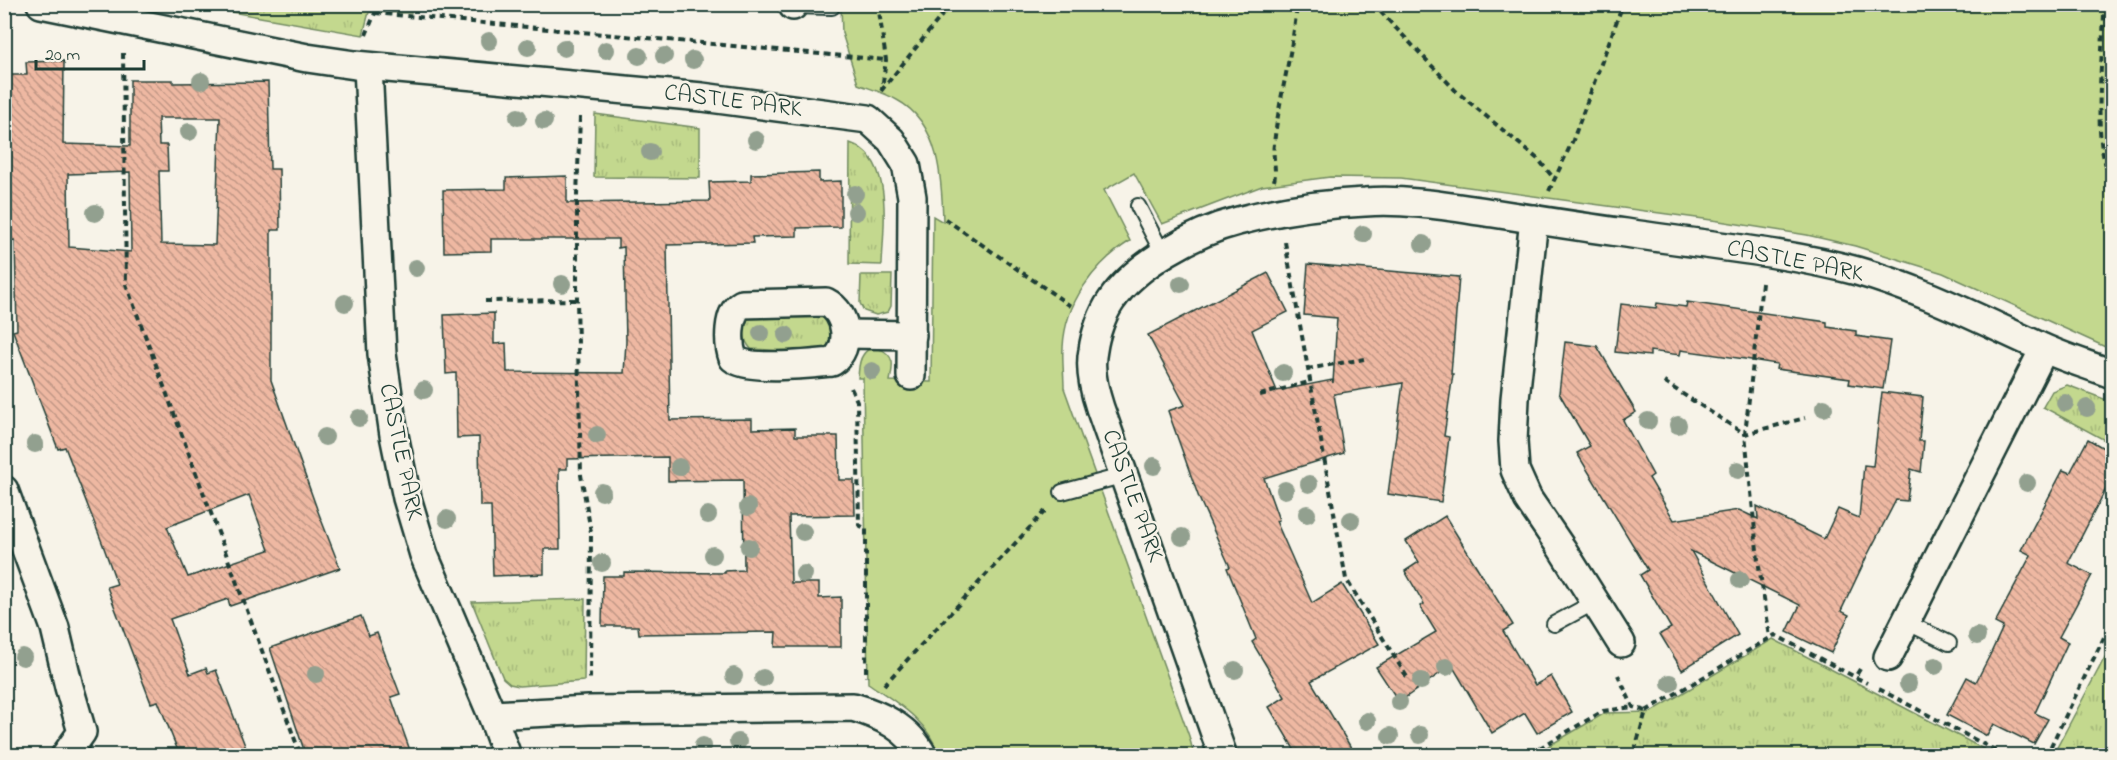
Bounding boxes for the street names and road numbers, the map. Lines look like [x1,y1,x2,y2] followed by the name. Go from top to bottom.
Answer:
[662,76,804,128] street label: CASTLE PARK
[1724,232,1867,292] street label: CASTLE PARK
[368,381,432,524] street label: CASTLE PARK
[1092,425,1172,567] street label: CASTLE PARK

